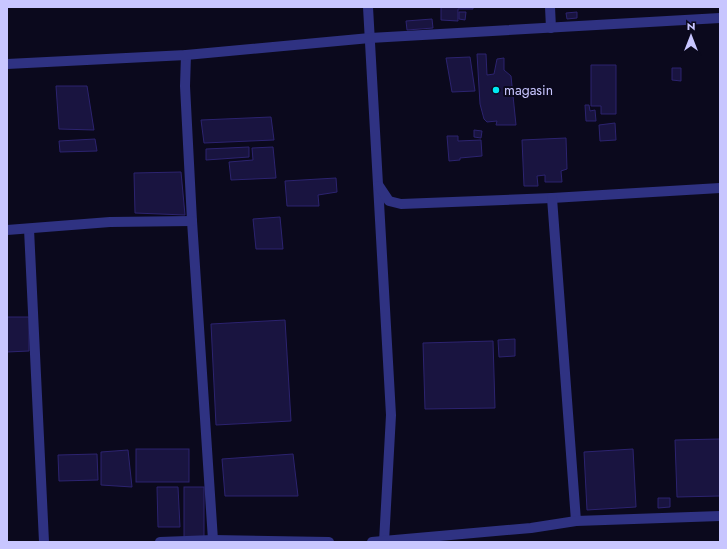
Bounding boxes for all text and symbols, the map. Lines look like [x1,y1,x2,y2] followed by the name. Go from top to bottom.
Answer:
[671,16,711,56] north arrow
[687,18,695,34] text: N
[504,80,553,100] place label: magasin
[491,85,501,95] marker: magasin

